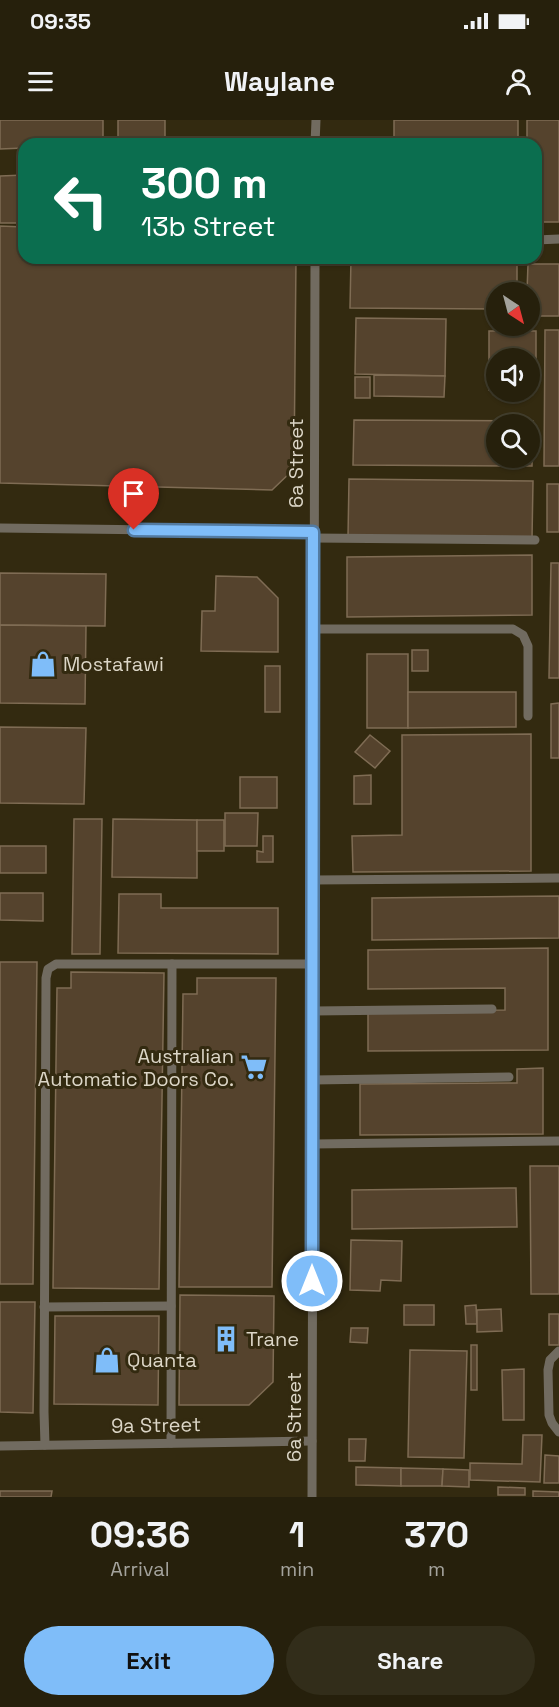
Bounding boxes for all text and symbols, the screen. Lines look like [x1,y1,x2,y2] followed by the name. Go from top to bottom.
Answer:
[30,7,91,35] text: 09:35
[224,64,335,99] text: Waylane
[24,65,57,98] icon: menu
[502,65,535,98] icon: person
[141,157,268,210] text: 300 m
[42,162,120,240] icon: left
[141,209,275,244] text: 13b Street
[486,282,540,336] north arrow
[486,282,540,468] map controls
[486,348,540,402] button: sound
[486,414,540,468] button: search
[283,418,309,508] street label: 6a Street
[108,468,159,530] pin
[117,477,150,510] icon: arrive
[28,649,58,679] shop icon: Mostafawi
[63,651,164,677] place label: Mostafawi
[38,1043,234,1092] place label: Australian Automatic Doors Co.
[239,1052,269,1082] supermarket icon: Australian Automatic Doors Co.
[280,1249,344,1313] position arrow
[211,1324,241,1354] building icon: Trane
[246,1326,299,1352] place label: Trane
[92,1345,122,1375] shop icon: Quanta
[127,1347,197,1373] place label: Quanta
[281,1372,307,1462] street label: 6a Street
[111,1411,201,1439] street label: 9a Street
[90,1512,190,1558] text: 09:36
[289,1512,305,1558] text: 1
[404,1512,469,1558] text: 370
[110,1556,170,1582] text: Arrival
[280,1556,314,1582] text: min
[428,1556,445,1582] text: m
[24,1626,274,1695] button: Exit
[286,1626,535,1695] button: Share

